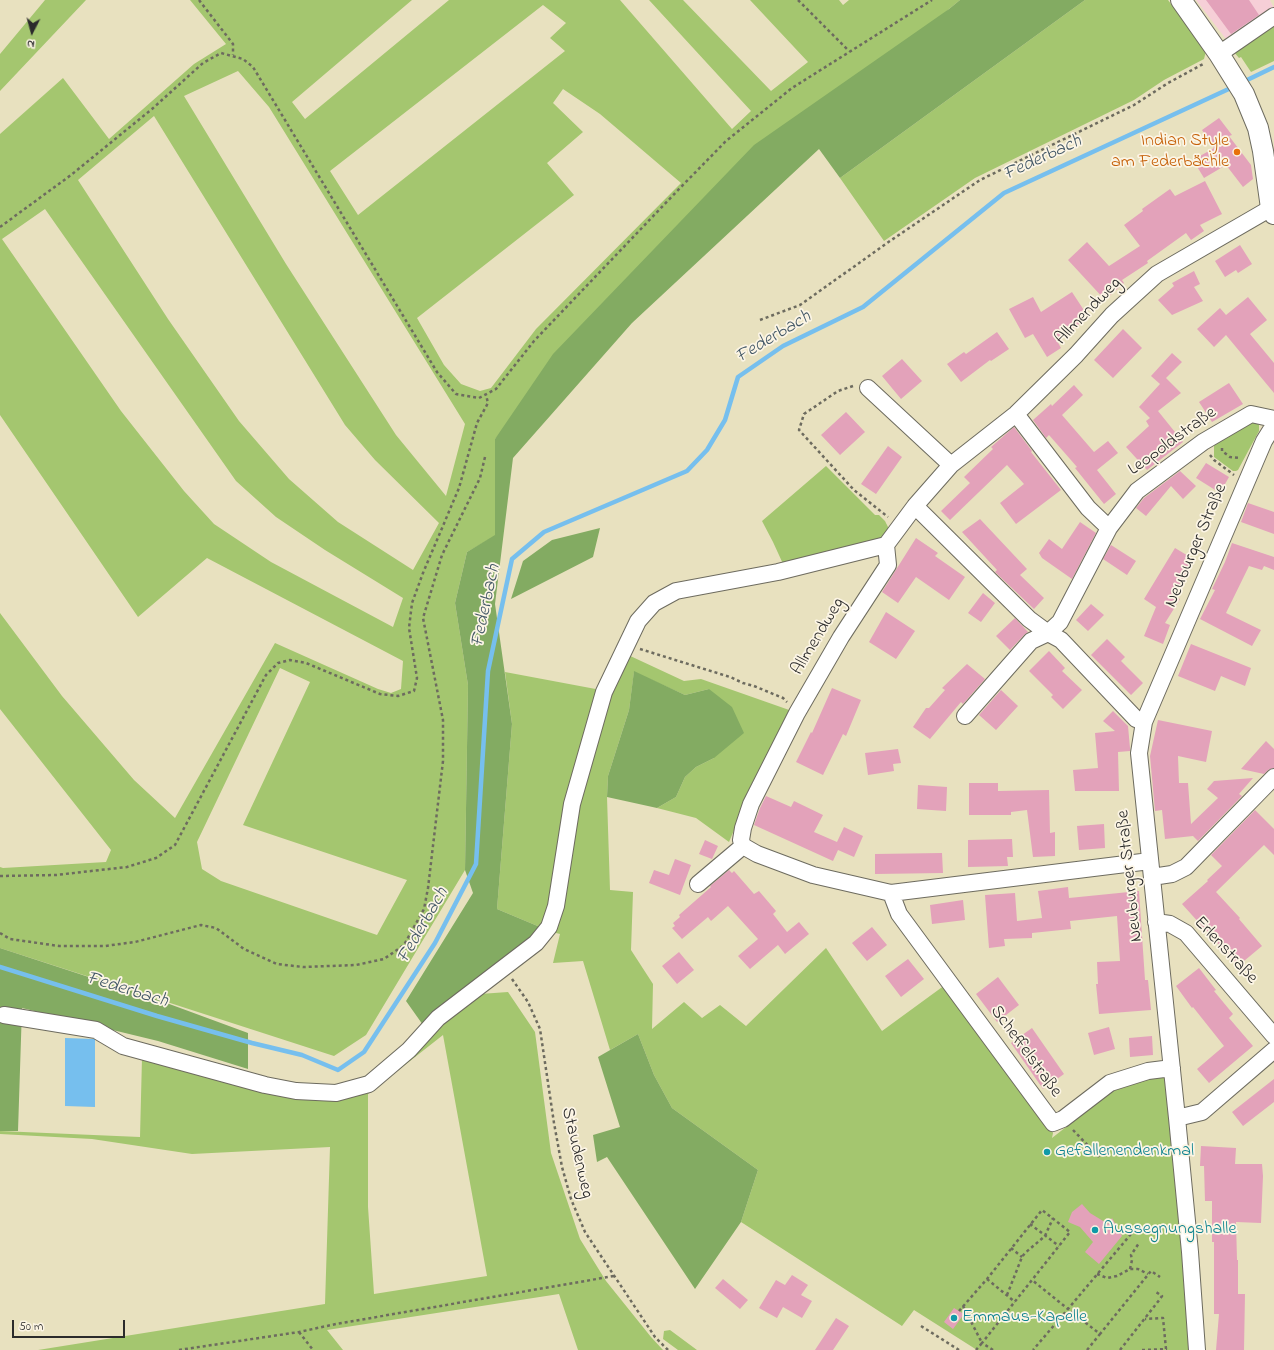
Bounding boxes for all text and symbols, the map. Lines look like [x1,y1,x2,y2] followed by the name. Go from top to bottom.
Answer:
[12,12,52,52] north arrow
[26,36,35,52] text: N
[1000,131,1086,187] water label: Federbach
[1111,131,1229,174] place label: Indian Style am Federbächle
[1232,147,1242,157] marker: Indian Style am Federbächle
[1051,274,1127,350] street label: Allmendweg
[732,307,816,369] water label: Federbach
[1125,403,1221,481] street label: Leopoldstraße
[1161,481,1233,611] street label: Neuburger Straße
[467,563,507,649] water label: Federbach
[788,595,850,679] street label: Allmendweg
[1113,809,1149,943] street label: Neuburger Straße
[393,884,455,968] water label: Federbach
[1188,913,1262,989] street label: Erlenstraße
[84,968,170,1014] water label: Federbach
[984,1002,1066,1102] street label: Scheffelstraße
[555,1105,597,1201] street label: Staudenweg
[1055,1141,1194,1163] place label: Gefallenendenkmal
[1042,1147,1052,1157] marker: Gefallenendenkmal
[1103,1219,1236,1241] place label: Aussegnungshalle
[1090,1225,1100,1235] marker: Aussegnungshalle
[962,1307,1087,1329] place label: Emmaus-Kapelle
[14,1312,127,1338] scale bar
[949,1313,959,1323] marker: Emmaus-Kapelle
[19,1318,43,1336] text: 50 m

